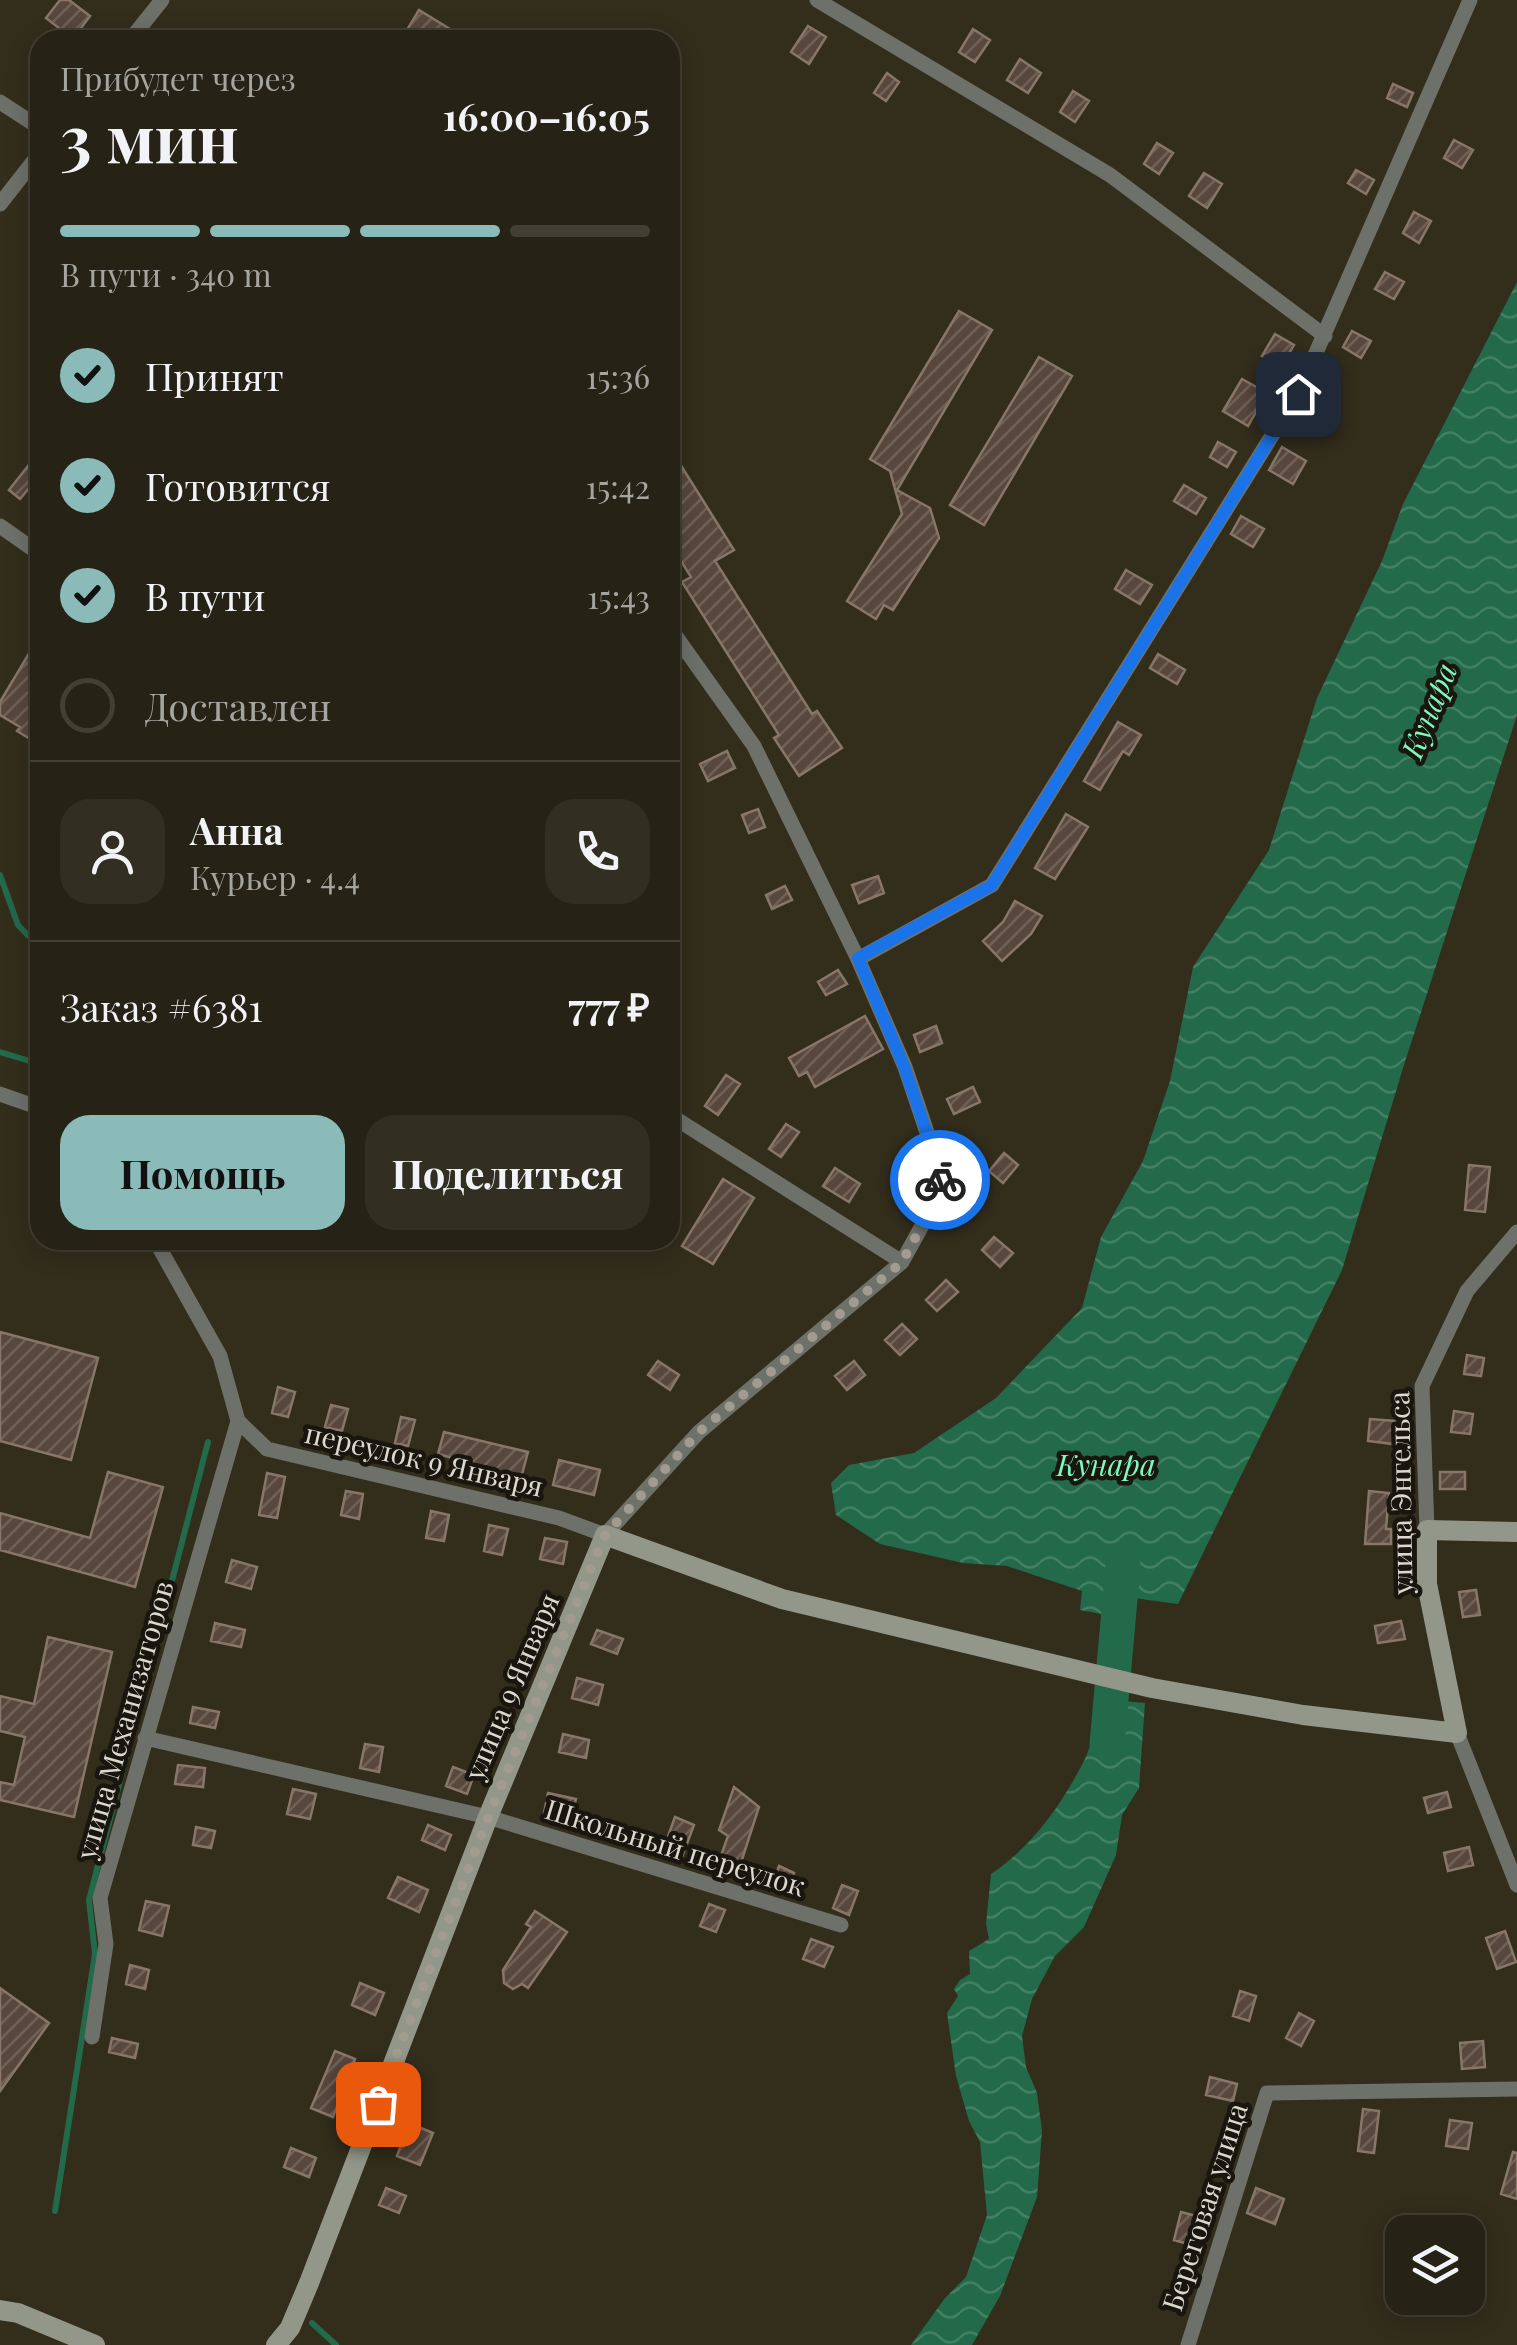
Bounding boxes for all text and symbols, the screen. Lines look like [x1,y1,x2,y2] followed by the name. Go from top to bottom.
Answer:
[60,56,296,99] text: Прибудет через
[443,90,650,141] text: 16:00–16:05
[60,93,239,179] text: 3 мин
[60,252,272,295] text: В пути · 340 m
[60,348,115,403] icon: check
[145,350,284,401] text: Принят
[1256,352,1341,437] pin
[586,354,650,397] text: 15:36
[1271,367,1326,422] icon: home
[60,458,115,513] icon: check
[145,460,331,511] text: Готовится
[586,464,650,507] text: 15:42
[60,568,115,623] icon: check
[145,570,265,621] text: В пути
[587,574,650,617] text: 15:43
[1391,657,1465,765] water label: Кунара
[145,680,331,731] text: Доставлен
[60,799,165,904] button: person
[545,799,650,904] button: phone
[190,804,283,855] text: Анна
[190,855,360,898] text: Курьер · 4.4
[568,980,650,1031] text: 777 ₽
[60,981,262,1032] text: Заказ #6381
[60,1115,345,1230] button: Помощь
[365,1115,650,1230] button: Поделиться
[890,1130,990,1230] courier
[913,1153,968,1208] icon: bike
[1379,1391,1420,1596] street label: улица Энгельса
[302,1413,547,1504] street label: переулок 9 Января
[1055,1444,1156,1484] water label: Кунара
[66,1576,181,1864] street label: улица Механизаторов
[454,1588,567,1786] street label: улица 9 Января
[541,1789,810,1904] street label: Школьный переулок
[336,2062,421,2147] pin
[351,2077,406,2132] icon: bag
[1153,2098,1255,2315] street label: Береговая улица
[1385,2215,1485,2315] map controls
[1385,2215,1485,2315] button: layers

